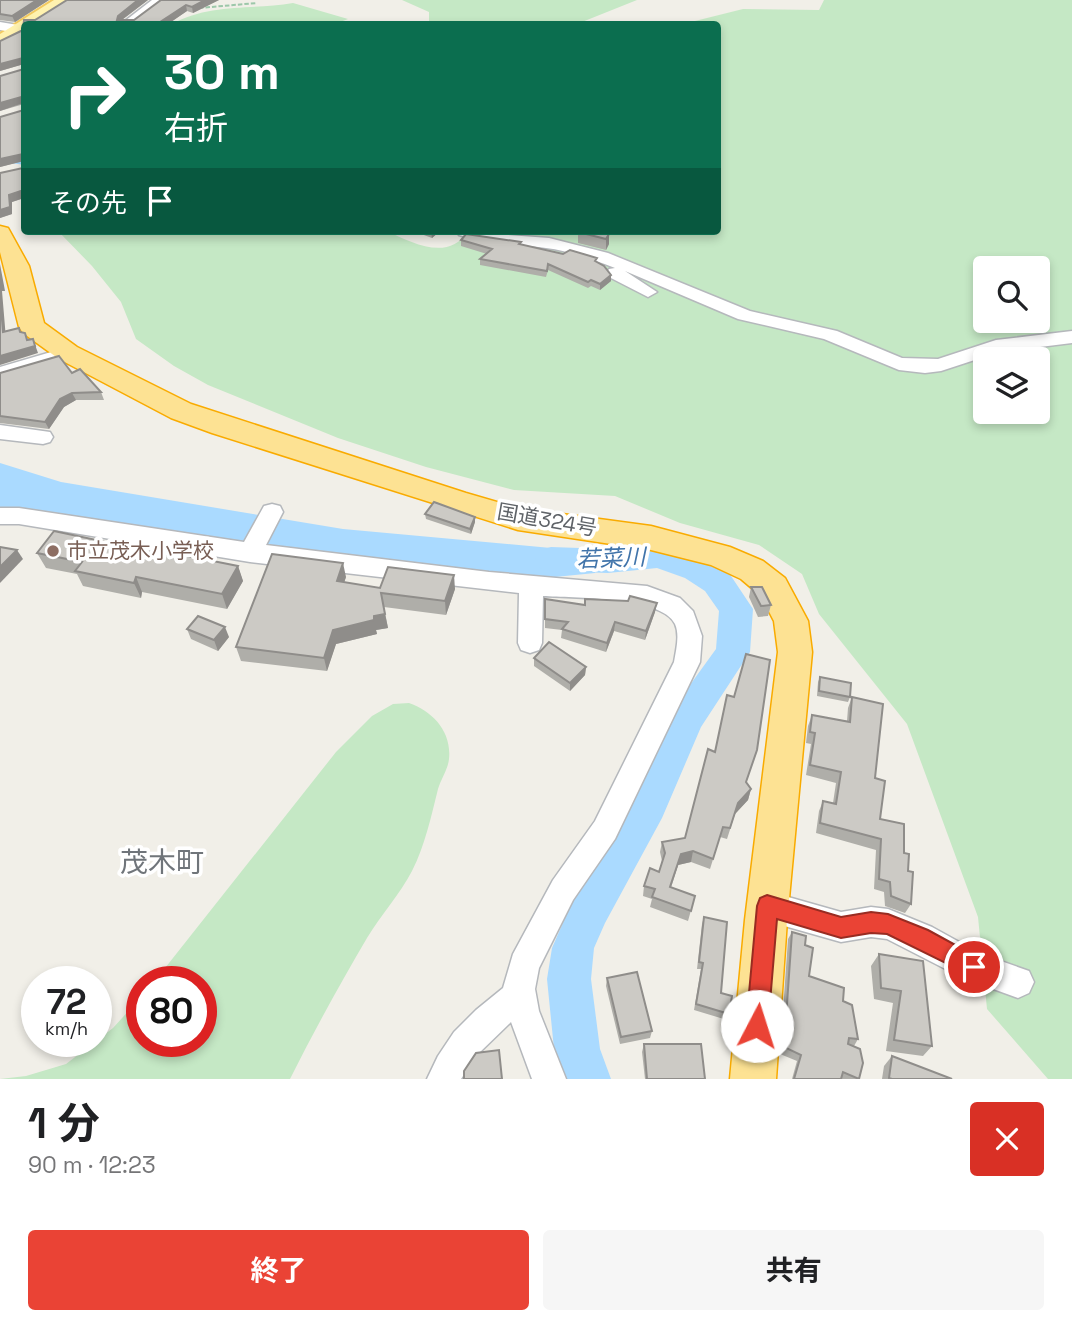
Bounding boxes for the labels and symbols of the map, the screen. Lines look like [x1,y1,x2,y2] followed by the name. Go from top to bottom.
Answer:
[495,497,599,542] street label: 国道324号
[67,537,214,564] place label: 市立茂木小学校
[576,542,649,574] water label: 若菜川
[45,543,61,559] marker: 市立茂木小学校
[120,844,204,880] district label: 茂木町
[944,937,1004,997] pin
[126,966,217,1057] speed limit sign: 80
[720,989,794,1063] position arrow

